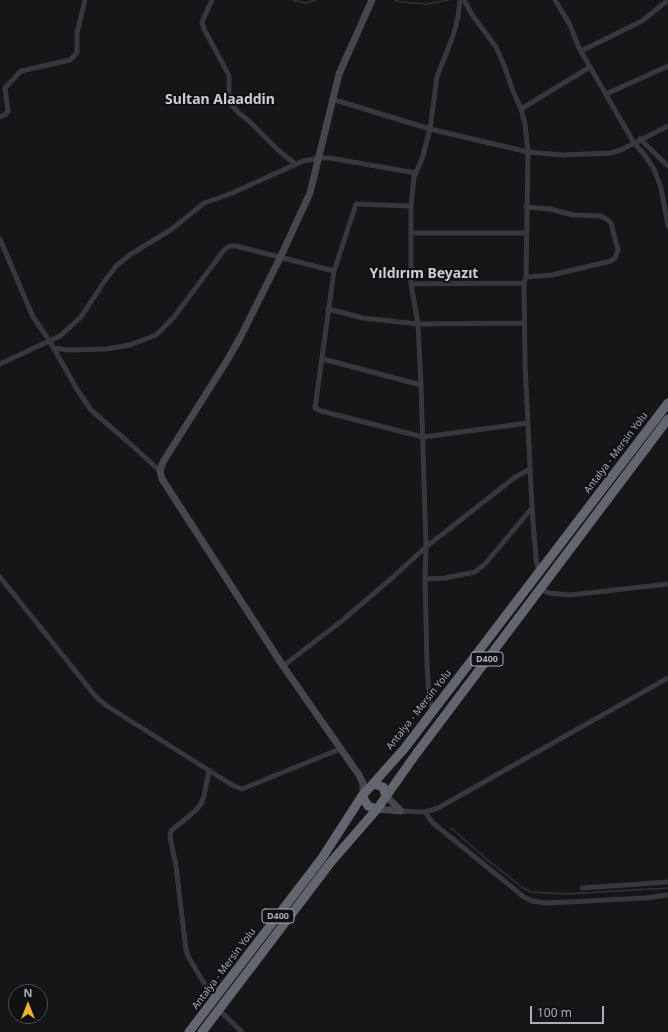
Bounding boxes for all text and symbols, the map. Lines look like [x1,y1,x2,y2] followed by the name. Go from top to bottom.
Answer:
[165,92,275,108] district label: Sultan Alaaddin
[370,266,478,282] district label: Yıldırım Beyazıt
[582,410,650,496] street label: Antalya - Mersin Yolu
[471,652,503,666] road number: D400
[384,668,454,752] street label: Antalya - Mersin Yolu
[262,909,294,923] road number: D400
[190,926,258,1012] street label: Antalya - Mersin Yolu
[8,984,48,1024] north arrow
[24,985,32,1000] text: N
[532,998,606,1024] scale bar
[537,1004,572,1021] text: 100 m

